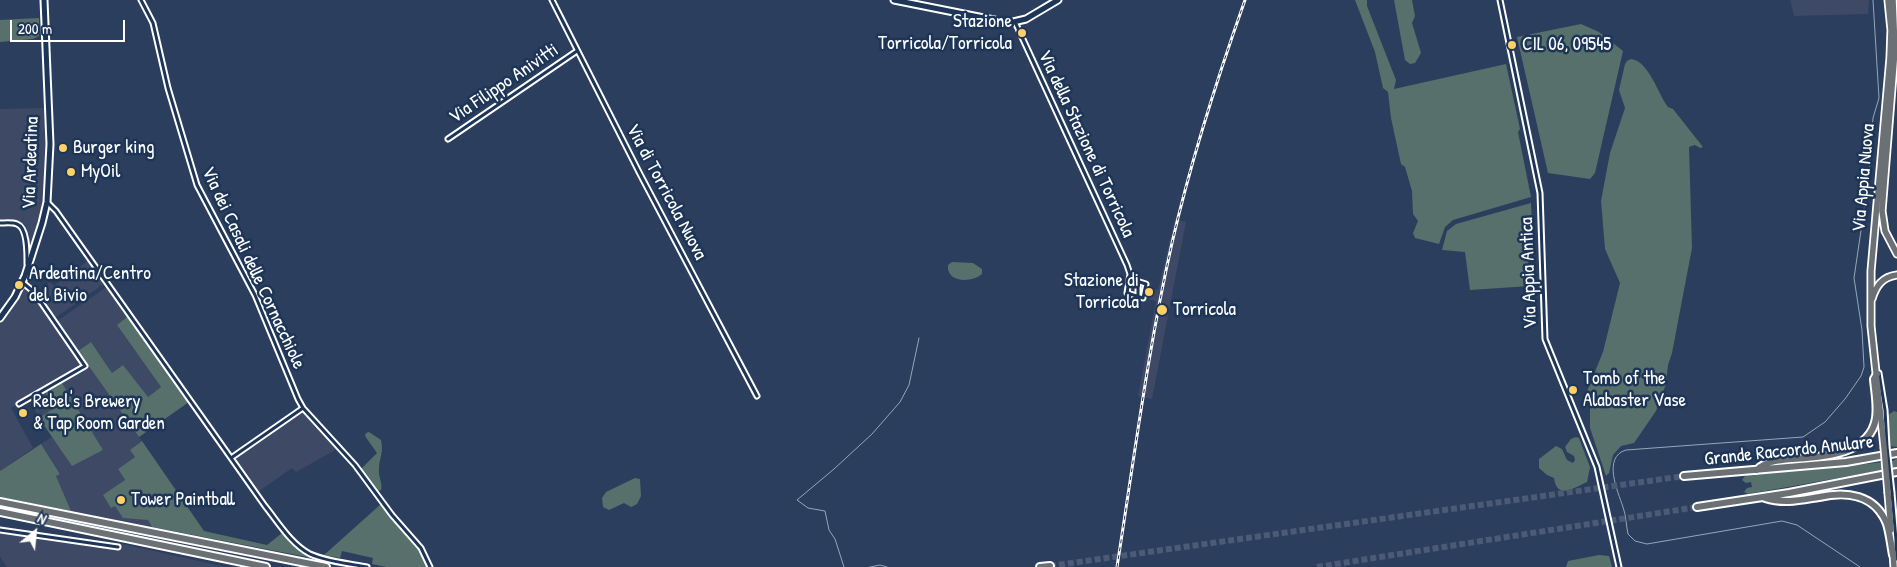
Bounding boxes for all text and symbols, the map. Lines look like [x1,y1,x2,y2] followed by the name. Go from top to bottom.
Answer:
[12,10,128,42] scale bar
[878,11,1012,55] place label: Stazione Torricola/Torricola
[18,18,52,39] text: 200 m
[1016,27,1028,39] marker: Stazione Torricola/Torricola
[1522,34,1611,56] place label: CIL 06, 09545
[445,39,563,129] street label: Via Filippo Anivitti
[1506,39,1518,51] marker: CIL 06, 09545
[1033,47,1139,241] street label: Via della Stazione di Torricola
[18,116,44,210] street label: Via Ardeatina
[621,120,711,264] street label: Via di Torricola Nuova
[1848,123,1880,233] street label: Via Appia Nuova
[73,137,154,159] place label: Burger king
[57,142,69,154] marker: Burger king
[81,161,120,183] place label: MyOil
[196,163,310,373] street label: Via dei Casali delle Cornacchiole
[65,166,77,178] marker: MyOil
[1516,217,1542,329] street label: Via Appia Antica
[29,263,151,307] place label: Ardeatina/Centro del Bivio
[1064,270,1139,314] place label: Stazione di Torricola
[13,279,25,291] marker: Ardeatina/Centro del Bivio
[1143,286,1155,298] marker: Stazione di Torricola
[1173,299,1236,321] place label: Torricola
[1155,303,1169,317] marker: Torricola
[1583,368,1686,412] place label: Tomb of the Alabaster Vase
[1567,384,1579,396] marker: Tomb of the Alabaster Vase
[33,391,165,435] place label: Rebel's Brewery & Tap Room Garden
[17,407,29,419] marker: Rebel's Brewery & Tap Room Garden
[1703,431,1875,471] street label: Grande Raccordo Anulare
[131,489,235,511] place label: Tower Paintball
[115,494,127,506] marker: Tower Paintball
[10,507,60,557] north arrow
[35,508,50,528] text: N

